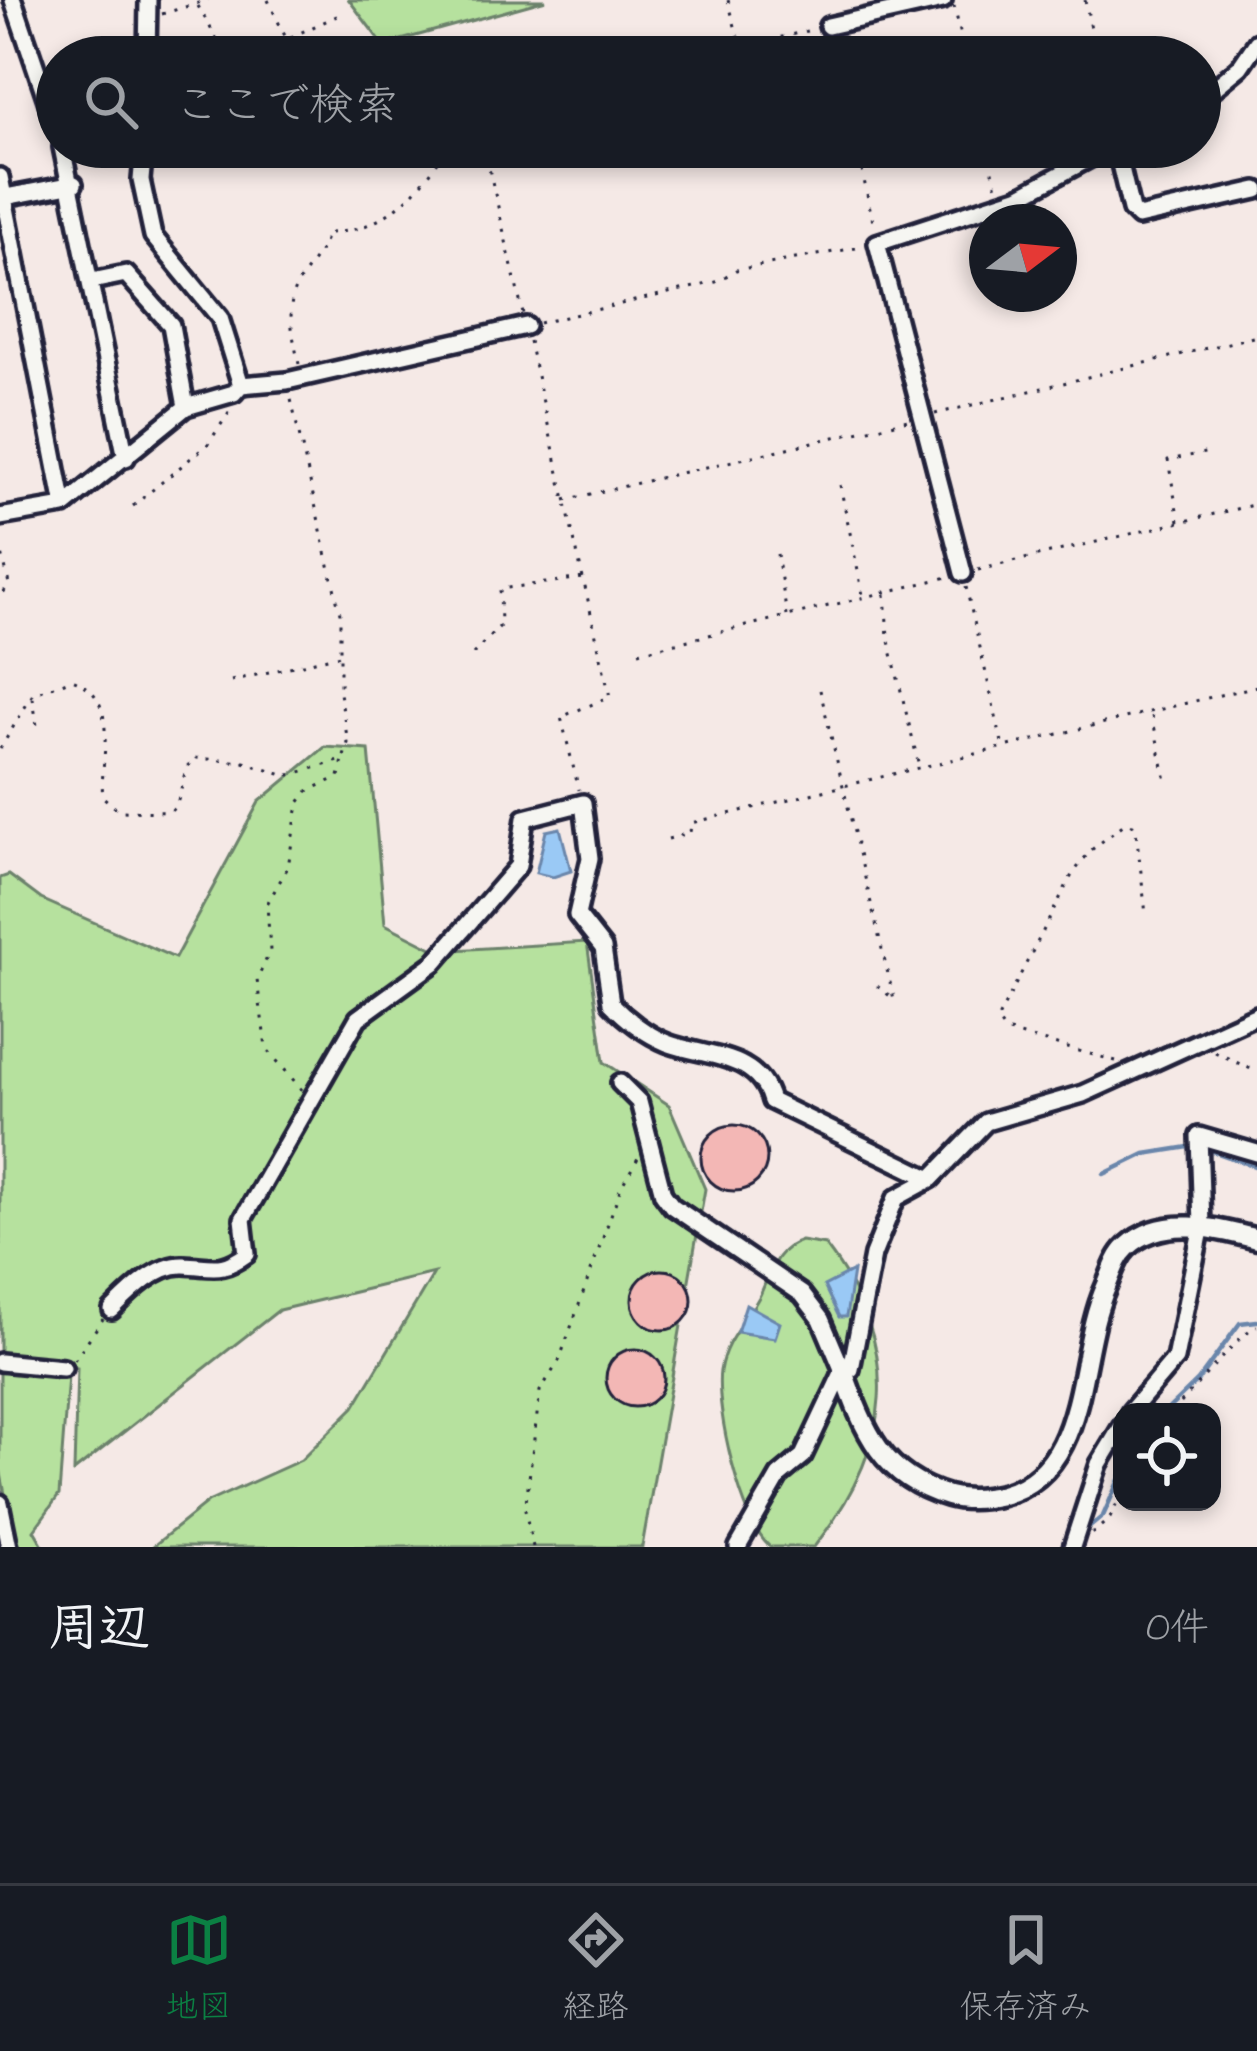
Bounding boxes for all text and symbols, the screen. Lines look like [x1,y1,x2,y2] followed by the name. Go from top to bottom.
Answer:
[36,36,1221,168] search box
[78,69,144,135] icon: search
[174,75,399,137] text: ここで検索
[969,204,1077,312] north arrow
[1113,1403,1221,1511] map controls
[1113,1403,1221,1511] button: locate
[48,1594,150,1665] text: 周辺
[1145,1602,1209,1656] text: 0件
[166,1907,232,2030] tab: 地図
[563,1907,629,2030] tab: 経路
[960,1907,1092,2030] tab: 保存済み

